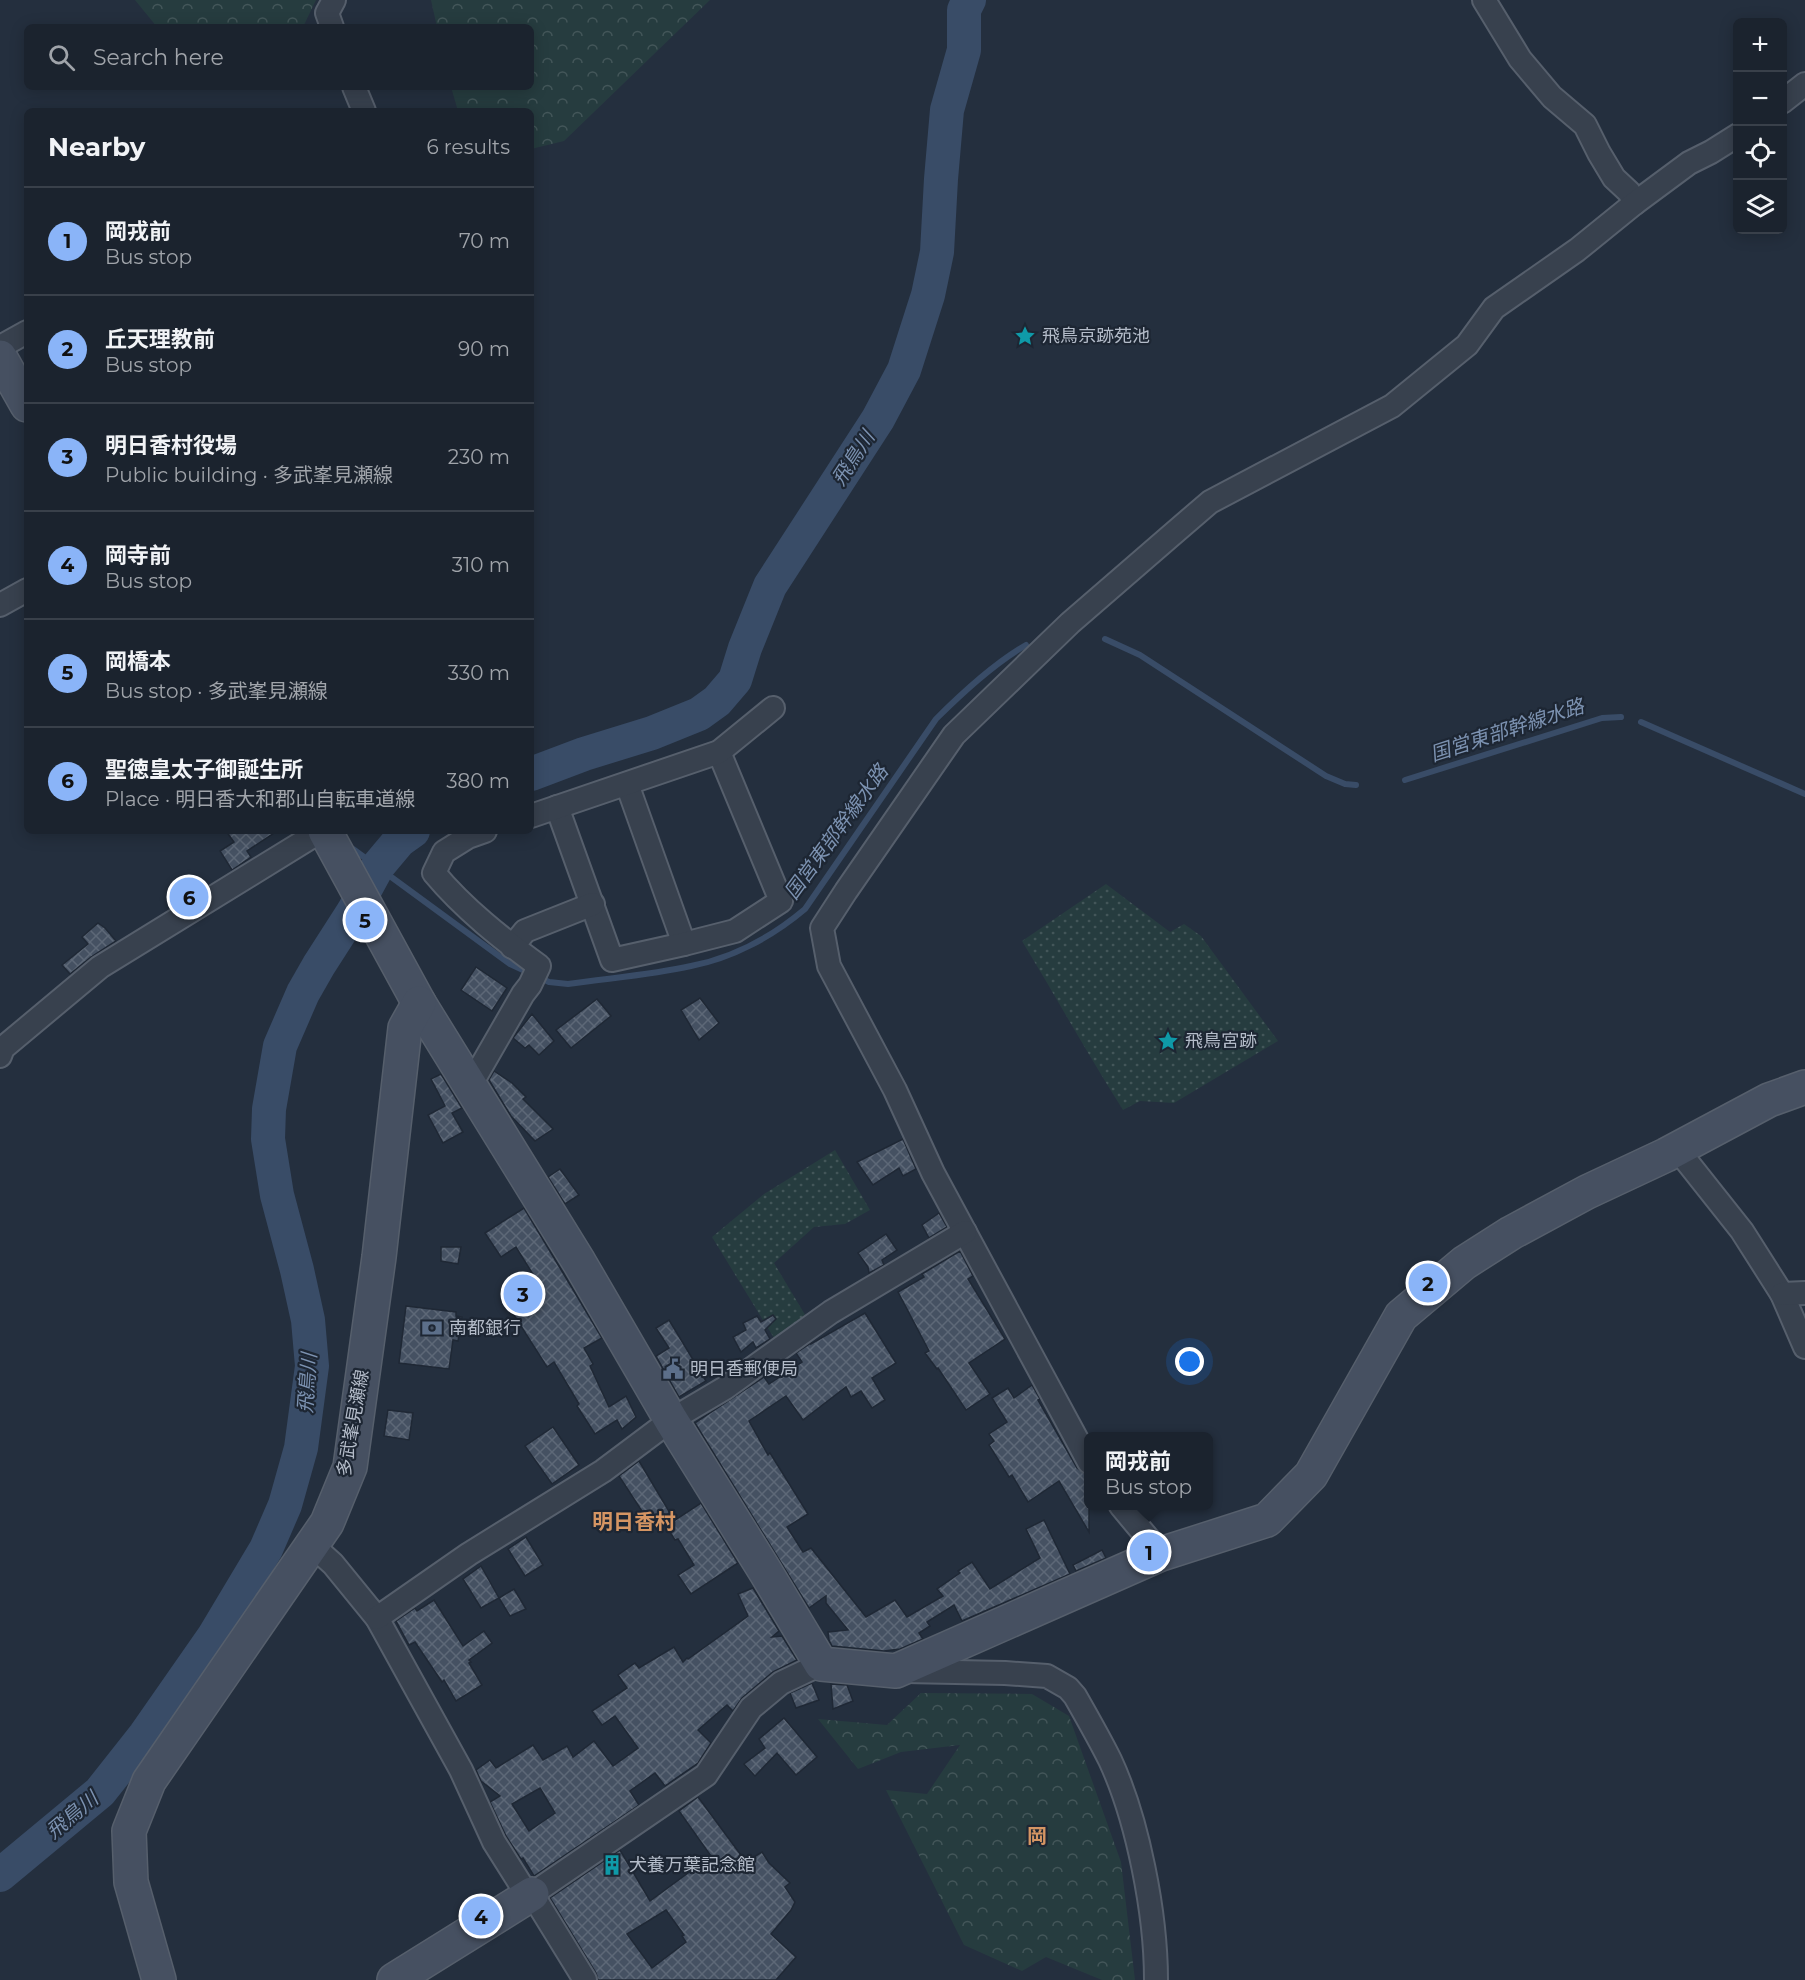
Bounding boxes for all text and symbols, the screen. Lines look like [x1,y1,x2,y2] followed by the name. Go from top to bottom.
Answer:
[1733,18,1787,234] map controls
[1733,18,1787,72] button: +
[24,24,534,90] search box
[45,41,78,74] icon: search
[93,44,224,71] text: Search here
[1733,72,1787,126] button: −
[1733,126,1787,180] button: locate
[48,131,145,163] text: Nearby
[426,135,510,159] text: 6 results
[1733,180,1787,234] button: layers
[105,218,171,245] text: 岡戎前
[64,229,71,253] text: 1
[459,229,510,253] text: 70 m
[105,245,192,269] text: Bus stop
[1013,324,1037,348] place icon: 飛鳥京跡苑池
[1042,325,1150,347] place label: 飛鳥京跡苑池
[105,326,215,353] text: 丘天理教前
[62,337,73,361] text: 2
[458,337,510,361] text: 90 m
[105,353,192,377] text: Bus stop
[827,425,880,490] water label: 飛鳥川
[105,432,237,459] text: 明日香村役場
[62,445,73,469] text: 3
[448,445,510,469] text: 230 m
[105,463,393,487] text: Public building · 多武峯見瀬線
[105,542,171,569] text: 岡寺前
[61,553,74,577] text: 4
[452,553,510,577] text: 310 m
[105,569,192,593] text: Bus stop
[105,648,171,675] text: 岡橋本
[62,661,73,685] text: 5
[448,661,510,685] text: 330 m
[105,679,328,703] text: Bus stop · 多武峯見瀬線
[1427,693,1589,766] water label: 国営東部幹線水路
[105,756,303,783] text: 聖徳皇太子御誕生所
[779,759,894,904] water label: 国営東部幹線水路
[61,769,74,793] text: 6
[446,769,510,793] text: 380 m
[105,787,415,811] text: Place · 明日香大和郡山自転車道線
[170,874,208,920] pin: 6
[346,898,385,942] pin: 5
[1156,1029,1180,1053] place icon: 飛鳥宮跡
[1185,1030,1257,1052] place label: 飛鳥宮跡
[1408,1260,1448,1306] pin: 2
[504,1272,542,1316] pin: 3
[420,1316,444,1340] bank icon: 南都銀行
[449,1317,521,1339] place label: 南都銀行
[1175,1347,1204,1376] your location
[293,1350,321,1414] water label: 飛鳥川
[661,1357,685,1381] public building icon: 明日香郵便局
[690,1358,798,1380] place label: 明日香郵便局
[333,1368,373,1478] street label: 多武峯見瀬線
[1084,1432,1213,1510] popup
[1105,1448,1171,1475] text: 岡戎前
[1105,1475,1192,1499] text: Bus stop
[592,1509,676,1534] district label: 明日香村
[1130,1530,1168,1574] pin: 1
[41,1785,104,1843] water label: 飛鳥川
[1027,1824,1047,1848] district label: 岡
[600,1853,624,1877] building icon: 犬養万葉記念館
[629,1854,755,1876] place label: 犬養万葉記念館
[462,1894,500,1938] pin: 4

